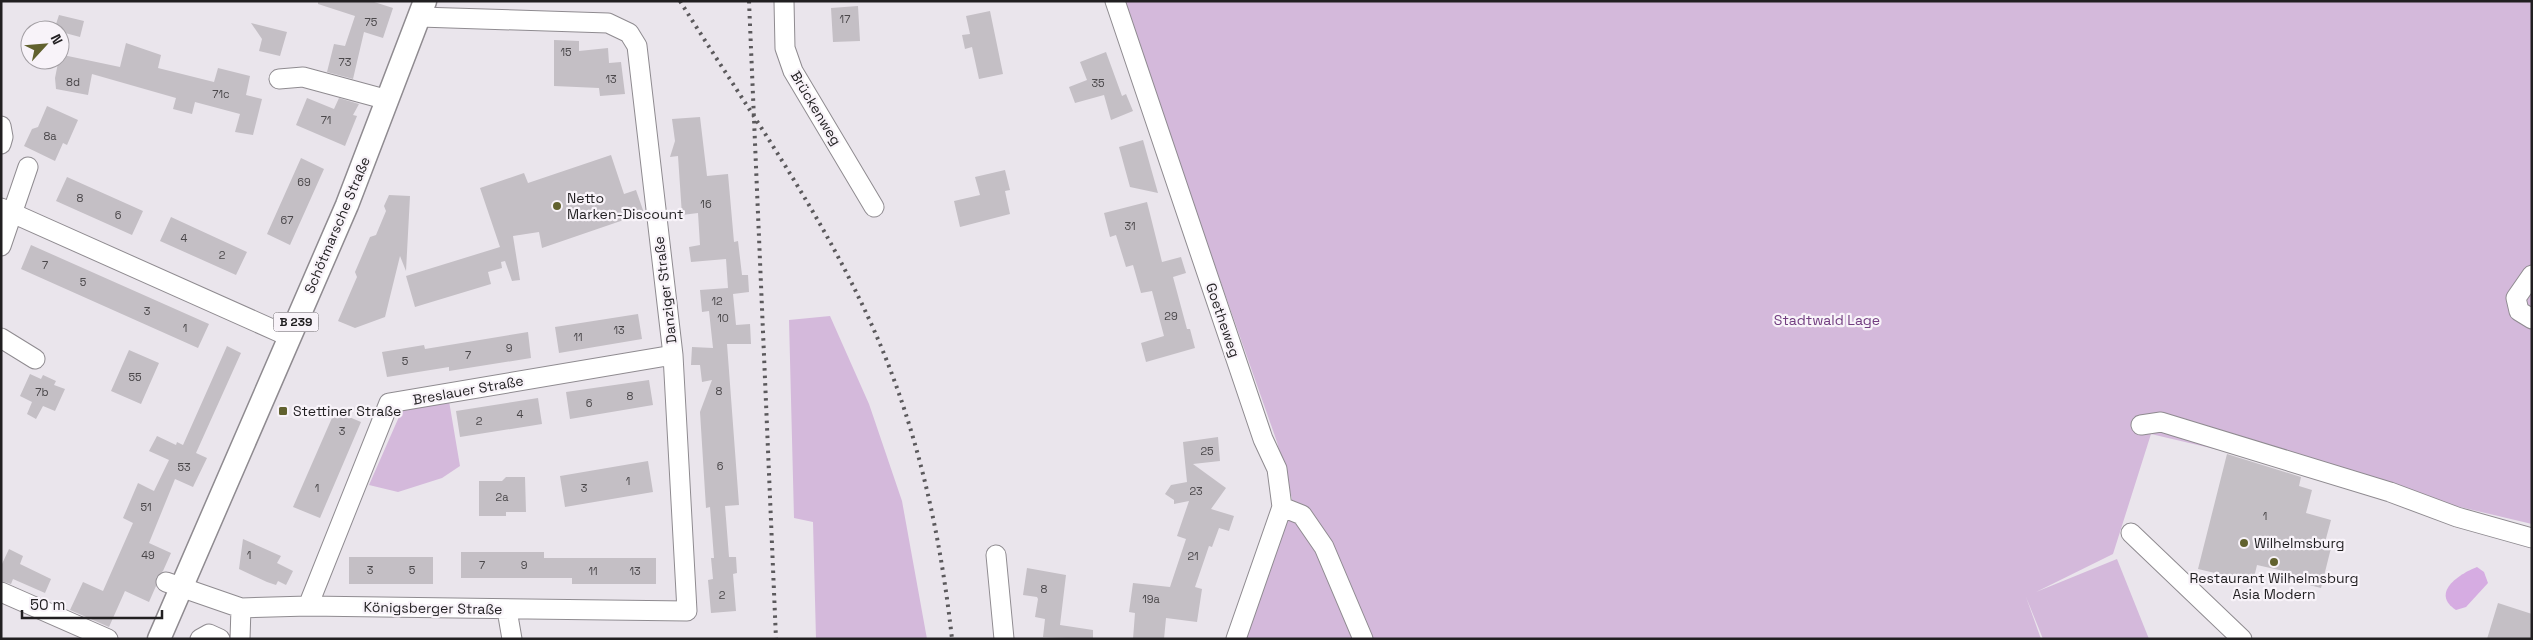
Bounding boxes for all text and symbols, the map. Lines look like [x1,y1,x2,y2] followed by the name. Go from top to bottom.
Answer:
[840,12,850,26] house number: 17
[365,15,378,29] house number: 75
[20,20,70,70] north arrow
[47,31,67,47] text: N
[560,45,572,59] house number: 15
[339,55,352,69] house number: 73
[787,67,845,149] street label: Brückenweg
[605,72,617,86] house number: 13
[66,75,80,89] house number: 8d
[1091,76,1105,90] house number: 35
[212,87,230,101] house number: 71c
[321,113,331,127] house number: 71
[43,129,57,143] house number: 8a
[300,154,374,296] street label: Schötmarsche Straße
[297,175,311,189] house number: 69
[567,189,683,223] place label: Netto Marken-Discount
[77,191,84,205] house number: 8
[700,197,712,211] house number: 16
[551,200,563,212] marker: Netto Marken-Discount
[115,208,122,222] house number: 6
[281,213,293,227] house number: 67
[1124,219,1136,233] house number: 31
[181,231,188,245] house number: 4
[649,235,681,345] street label: Danziger Straße
[219,248,226,262] house number: 2
[42,258,48,272] house number: 7
[80,275,87,289] house number: 5
[1202,280,1244,360] street label: Goetheweg
[711,294,723,308] house number: 12
[144,304,151,318] house number: 3
[1164,309,1178,323] house number: 29
[717,311,729,325] house number: 10
[1774,311,1880,329] park label: Stadtwald Lage
[274,313,318,332] road number: B 239
[183,321,187,335] house number: 1
[613,323,625,337] house number: 13
[573,330,583,344] house number: 11
[506,341,513,355] house number: 9
[465,348,471,362] house number: 7
[402,354,409,368] house number: 5
[128,370,142,384] house number: 55
[411,371,525,409] street label: Breslauer Straße
[716,384,723,398] house number: 8
[35,385,49,399] house number: 7b
[627,389,634,403] house number: 8
[586,396,593,410] house number: 6
[293,402,401,420] place label: Stettiner Straße
[277,405,289,417] marker: Stettiner Straße
[517,407,524,421] house number: 4
[476,414,483,428] house number: 2
[339,424,346,438] house number: 3
[1200,444,1214,458] house number: 25
[717,459,724,473] house number: 6
[177,460,191,474] house number: 53
[626,474,630,488] house number: 1
[315,481,319,495] house number: 1
[581,481,588,495] house number: 3
[1189,484,1203,498] house number: 23
[496,490,509,504] house number: 2a
[140,500,152,514] house number: 51
[2263,509,2267,523] house number: 1
[2254,534,2344,552] place label: Wilhelmsburg
[2238,537,2250,549] marker: Wilhelmsburg
[141,548,155,562] house number: 49
[247,548,251,562] house number: 1
[1187,549,1199,563] house number: 21
[2268,556,2280,568] marker: Restaurant Wilhelmsburg Asia Modern
[479,558,485,572] house number: 7
[521,558,528,572] house number: 9
[367,563,374,577] house number: 3
[409,563,416,577] house number: 5
[588,564,598,578] house number: 11
[629,564,641,578] house number: 13
[2189,569,2359,603] place label: Restaurant Wilhelmsburg Asia Modern
[1041,582,1048,596] house number: 8
[22,588,162,620] scale bar
[719,588,726,602] house number: 2
[1142,592,1161,606] house number: 19a
[30,595,65,614] text: 50 m
[363,598,503,618] street label: Königsberger Straße

